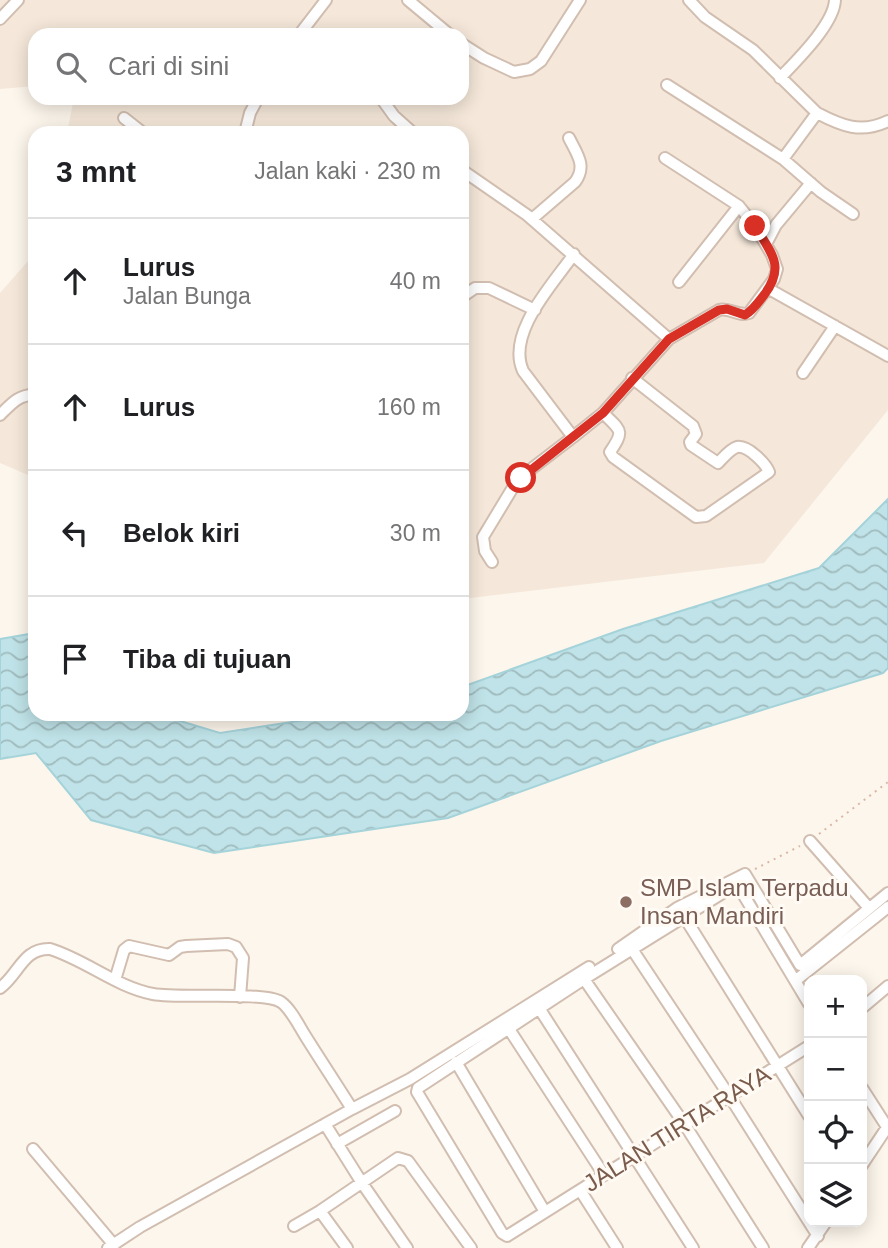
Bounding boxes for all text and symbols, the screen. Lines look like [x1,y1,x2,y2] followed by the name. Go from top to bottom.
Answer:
[28,28,469,105] search box
[52,48,90,86] icon: search
[108,51,229,81] text: Cari di sini
[56,155,136,188] text: 3 mnt
[254,158,441,184] text: Jalan kaki · 230 m
[739,210,770,241] route end
[123,252,195,282] text: Lurus
[56,262,94,300] icon: ahead
[390,268,441,294] text: 40 m
[123,283,251,309] text: Jalan Bunga
[56,388,94,426] icon: ahead
[123,392,195,422] text: Lurus
[377,394,441,420] text: 160 m
[505,462,536,493] route start
[56,514,94,552] icon: left
[123,518,240,548] text: Belok kiri
[390,520,441,546] text: 30 m
[56,640,94,678] icon: arrive
[123,644,292,674] text: Tiba di tujuan
[640,874,849,929] place label: SMP Islam Terpadu Insan Mandiri
[618,894,634,910] marker: SMP Islam Terpadu Insan Mandiri
[804,975,867,1227] map controls
[804,975,867,1038] button: +
[804,1038,867,1101] button: −
[578,1060,775,1197] street label: JALAN TIRTA RAYA
[804,1101,867,1164] button: locate
[804,1164,867,1227] button: layers

